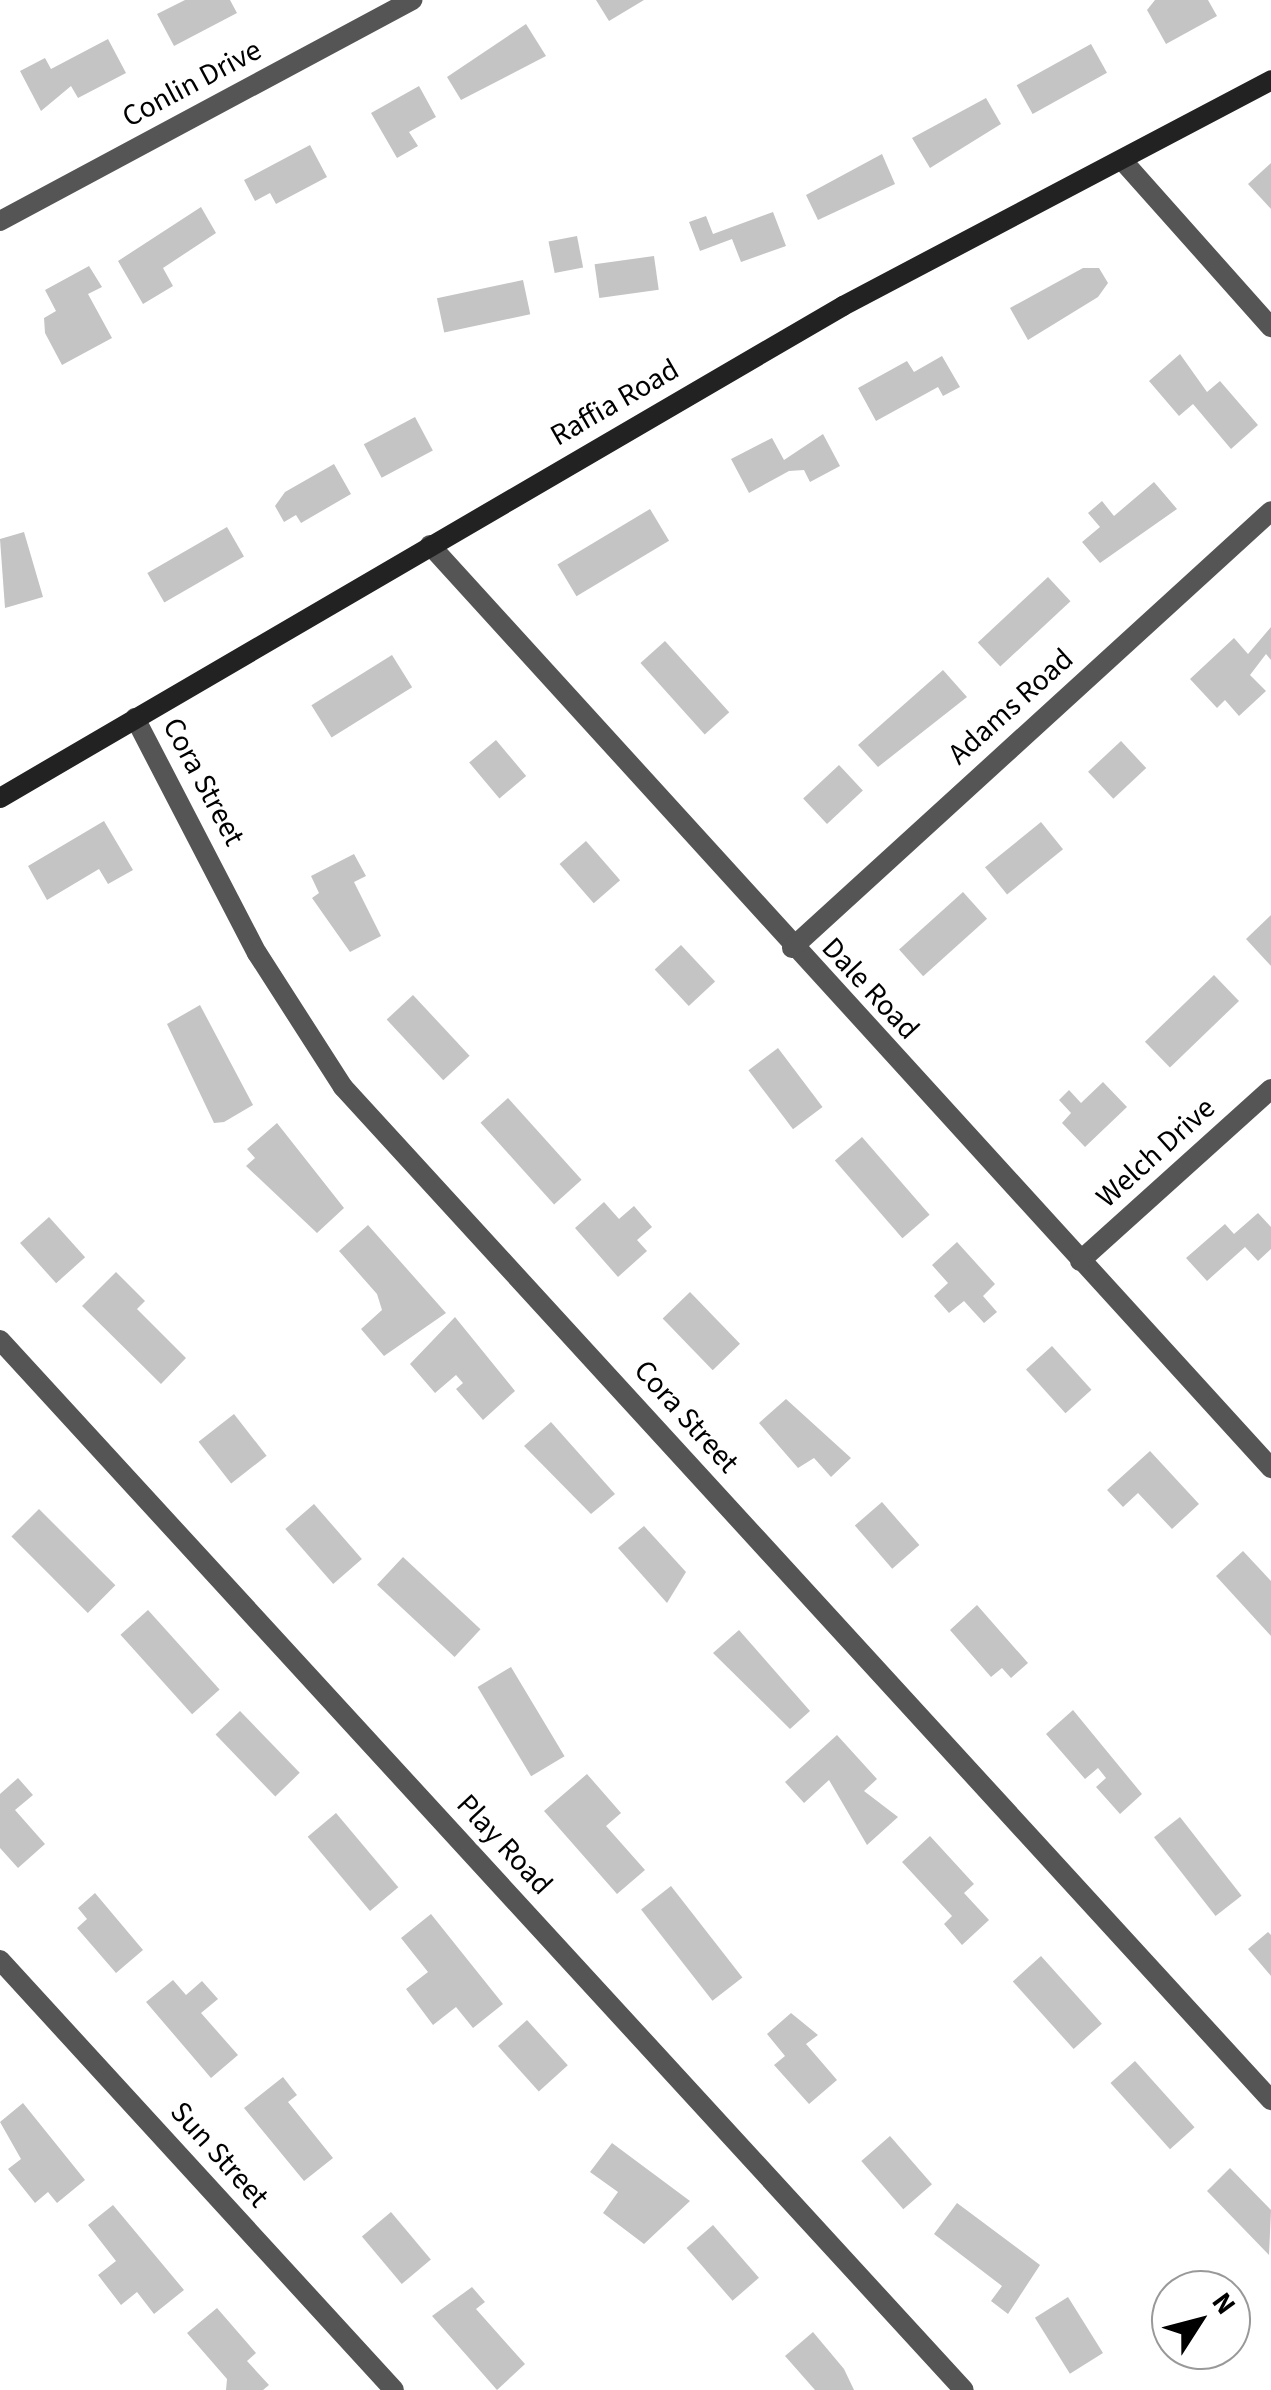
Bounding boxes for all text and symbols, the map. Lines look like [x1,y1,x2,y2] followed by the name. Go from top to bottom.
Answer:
[116,32,268,136] street label: Conlin Drive
[544,352,686,454] street label: Raffia Road
[941,641,1081,773] street label: Adams Road
[154,712,252,852] street label: Cora Street
[814,930,926,1048] street label: Dale Road
[1089,1090,1223,1216] street label: Welch Drive
[626,1353,746,1481] street label: Cora Street
[449,1787,559,1903] street label: Play Road
[162,2095,276,2215] street label: Sun Street
[1151,2270,1251,2370] north arrow
[1202,2284,1245,2323] text: N

